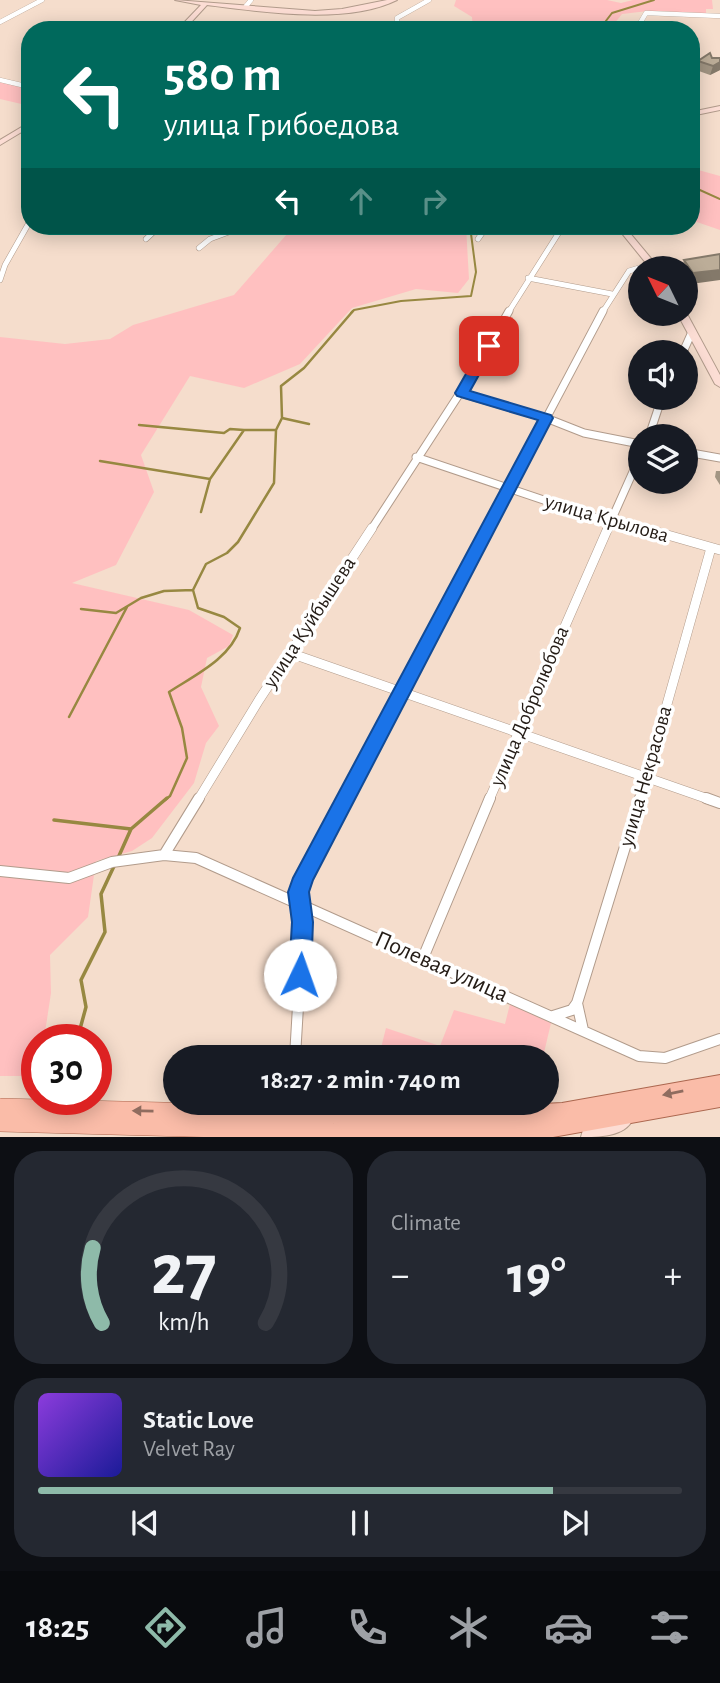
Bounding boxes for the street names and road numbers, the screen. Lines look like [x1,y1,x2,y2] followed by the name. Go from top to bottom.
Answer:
[542,490,672,546] street label: улица Крылова
[259,553,360,693] street label: улица Куйбышева
[486,623,573,790] street label: улица Добролюбова
[615,703,676,850] street label: улица Некрасова
[371,927,512,1007] street label: Полевая улица

